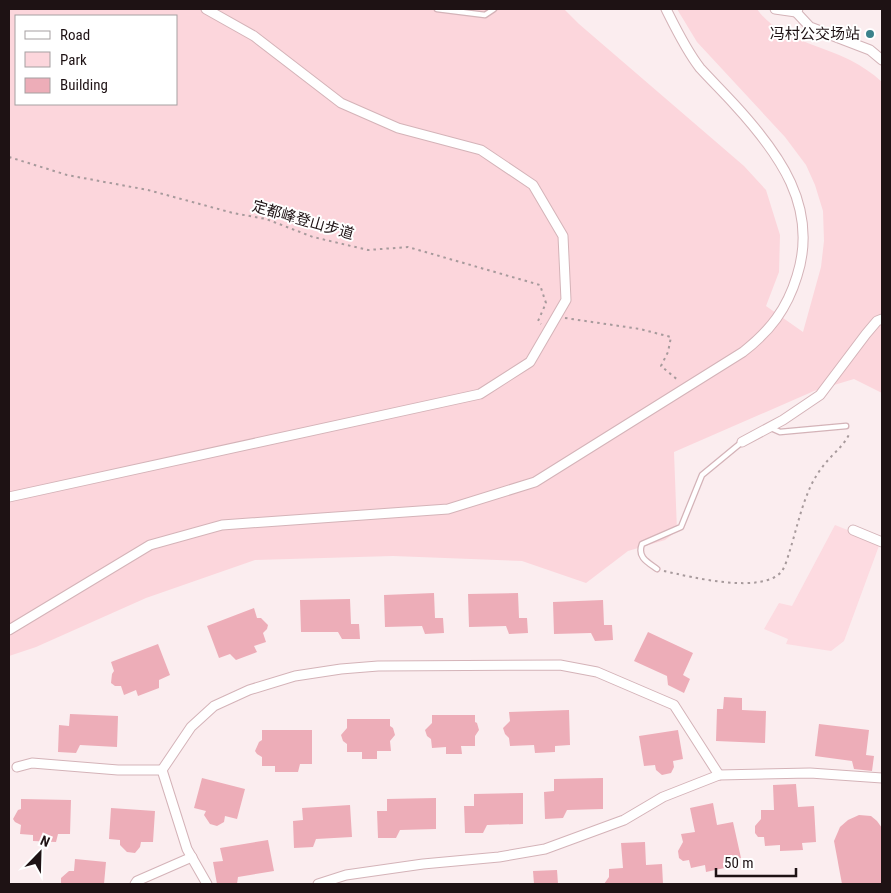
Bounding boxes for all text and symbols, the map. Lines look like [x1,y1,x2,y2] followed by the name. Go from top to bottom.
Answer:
[15,15,178,105] legend
[770,25,860,43] place label: 冯村公交场站
[60,26,90,44] text: Road
[864,28,876,40] marker: 冯村公交场站
[60,51,87,69] text: Park
[60,76,108,94] text: Building
[250,197,356,243] street label: 定都峰登山步道
[15,828,65,878] north arrow
[38,832,52,850] text: N
[716,846,796,878] scale bar
[724,854,754,872] text: 50 m

